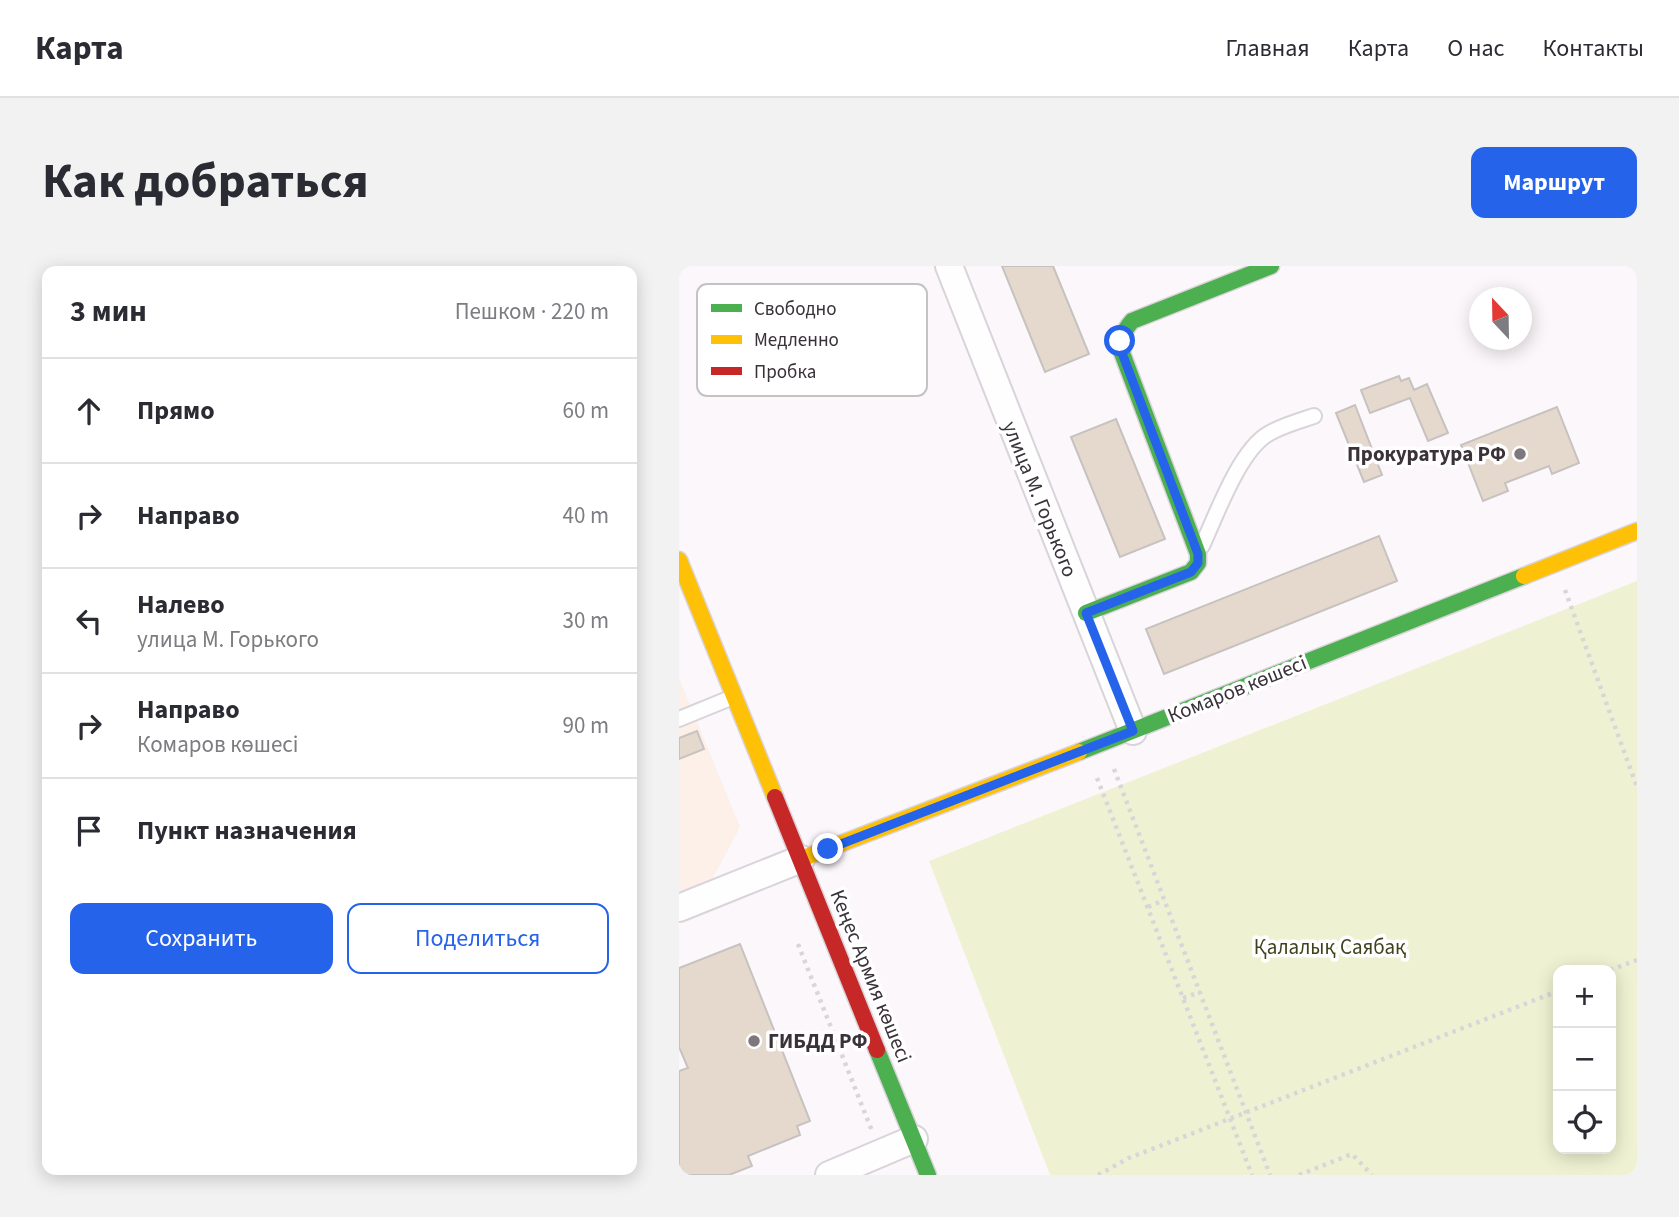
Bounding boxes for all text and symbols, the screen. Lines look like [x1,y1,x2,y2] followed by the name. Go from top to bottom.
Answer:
[35,25,124,72] text: Карта
[1225,31,1310,66] text: Главная
[1348,31,1409,66] text: Карта
[1447,31,1504,66] text: О нас
[1542,31,1644,66] text: Контакты
[42,147,369,217] text: Как добраться
[1471,147,1637,218] button: Маршрут
[697,284,927,396] legend
[1469,287,1532,350] north arrow
[70,290,147,333] text: 3 мин
[455,295,609,328] text: Пешком · 220 m
[754,296,837,323] text: Свободно
[1104,325,1135,356] route start
[754,327,839,354] text: Медленно
[754,359,816,386] text: Пробка
[70,392,108,430] icon: ahead
[137,392,215,429] text: Прямо
[562,394,609,427] text: 60 m
[995,416,1085,582] street label: улица М. Горького
[1347,439,1506,469] place label: Прокуратура РФ
[1512,446,1528,462] marker: Прокуратура РФ
[70,497,108,535] icon: right
[137,497,240,534] text: Направо
[562,499,609,532] text: 40 m
[137,586,225,623] text: Налево
[70,602,108,640] icon: left
[562,604,609,637] text: 30 m
[137,623,319,656] text: улица М. Горького
[1163,647,1311,731] street label: Комаров көшесі
[137,691,240,728] text: Направо
[70,707,108,745] icon: right
[562,709,609,742] text: 90 m
[137,728,299,761] text: Комаров көшесі
[70,812,108,850] icon: arrive
[137,812,357,849] text: Пункт назначения
[812,833,843,864] route end
[823,885,919,1067] street label: Кеңес Армия көшесі
[70,903,333,974] button: Сохранить
[347,903,609,974] button: Поделиться
[1254,932,1406,962] park label: Қалалық Саябақ
[1553,965,1616,1154] map controls
[1553,965,1616,1028] button: +
[768,1026,868,1056] place label: ГИБДД РФ
[1553,1028,1616,1091] button: −
[746,1033,762,1049] marker: ГИБДД РФ
[1553,1091,1616,1154] button: locate

